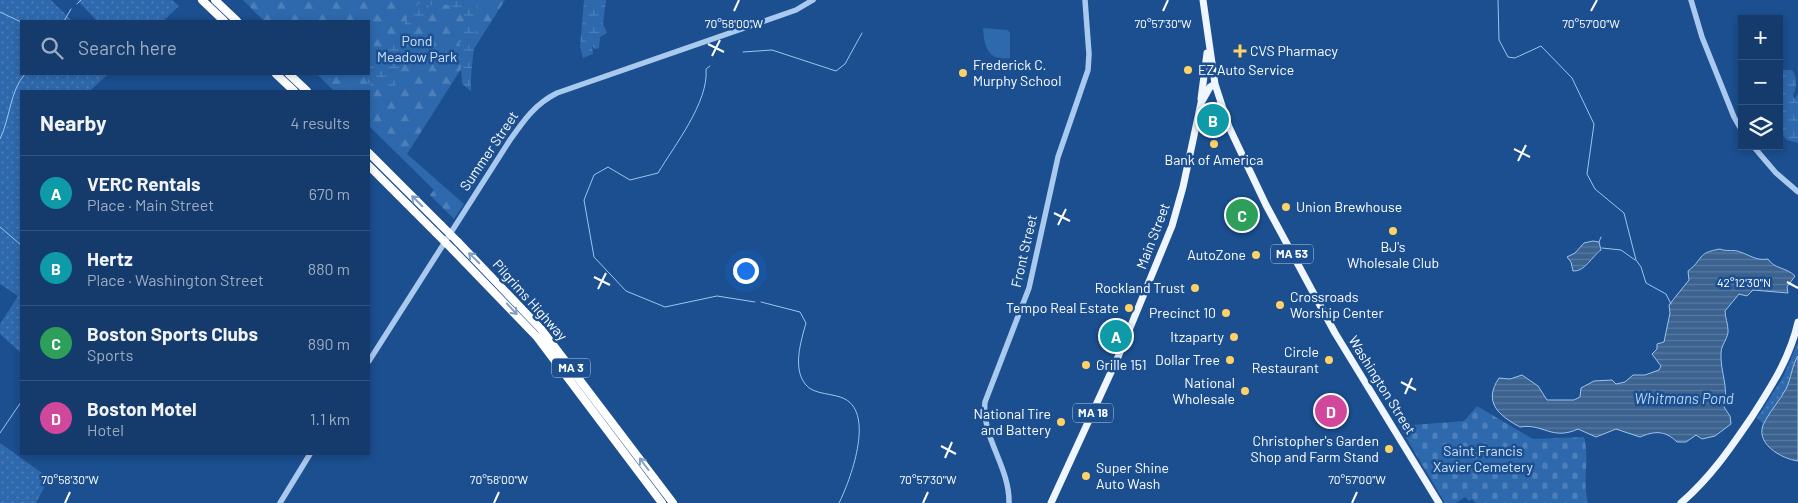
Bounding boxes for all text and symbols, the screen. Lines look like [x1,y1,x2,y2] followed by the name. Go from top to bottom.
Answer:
[1738,15,1783,150] map controls
[1738,15,1783,60] button: +
[705,16,764,30] text: 70°58'00"W
[1134,16,1192,30] text: 70°57'30"W
[1562,16,1620,30] text: 70°57'00"W
[20,20,370,75] search box
[377,32,457,65] park label: Pond Meadow Park
[38,34,66,62] icon: search
[78,36,177,59] text: Search here
[1250,42,1339,59] place label: CVS Pharmacy
[1234,45,1246,57] marker: CVS Pharmacy
[973,56,1061,89] place label: Frederick C. Murphy School
[1738,60,1783,105] button: −
[1198,61,1294,78] place label: EZ Auto Service
[1182,64,1194,76] marker: EZ Auto Service
[957,67,969,79] marker: Frederick C. Murphy School
[1197,101,1229,139] pin: B
[1738,105,1783,150] button: layers
[456,108,521,194] street label: Summer Street
[40,110,106,135] text: Nearby
[290,113,350,132] text: 4 results
[1208,138,1220,150] marker: Bank of America
[1164,151,1264,168] place label: Bank of America
[87,172,201,195] text: VERC Rentals
[51,184,61,203] text: A
[309,184,350,203] text: 670 m
[87,195,214,214] text: Place · Main Street
[411,195,424,207] one-way arrow
[1226,196,1258,234] pin: C
[1296,198,1402,215] place label: Union Brewhouse
[1132,200,1173,271] street label: Main Street
[1280,201,1292,213] marker: Union Brewhouse
[1007,213,1040,289] street label: Front Street
[1387,225,1399,237] marker: BJ's Wholesale Club
[1347,238,1439,271] place label: BJ's Wholesale Club
[1271,244,1313,264] road number: MA 53
[1187,246,1246,263] place label: AutoZone
[87,247,133,270] text: Hertz
[1250,249,1262,261] marker: AutoZone
[468,252,480,264] one-way arrow
[489,256,572,344] street label: Pilgrims Highway
[733,258,759,284] your location
[51,259,61,278] text: B
[308,259,350,278] text: 880 m
[87,270,264,289] text: Place · Washington Street
[1717,275,1771,289] text: 42°12'30"N
[1095,279,1185,296] place label: Rockland Trust
[1189,282,1201,294] marker: Rockland Trust
[1290,288,1384,321] place label: Crossroads Worship Center
[1006,299,1119,316] place label: Tempo Real Estate
[1274,299,1286,311] marker: Crossroads Worship Center
[1123,302,1135,314] marker: Tempo Real Estate
[506,303,518,316] one-way arrow
[1149,304,1216,321] place label: Precinct 10
[1220,307,1232,319] marker: Precinct 10
[1100,317,1132,355] pin: A
[87,322,258,345] text: Boston Sports Clubs
[1170,328,1225,345] place label: Itzaparty
[1228,331,1240,343] marker: Itzaparty
[1345,332,1420,437] street label: Washington Street
[51,334,61,353] text: C
[308,334,350,353] text: 890 m
[1252,343,1319,376] place label: Circle Restaurant
[87,345,133,364] text: Sports
[1155,351,1220,368] place label: Dollar Tree
[1224,354,1236,366] marker: Dollar Tree
[1323,354,1335,366] marker: Circle Restaurant
[1096,356,1147,373] place label: Grille 151
[552,358,590,378] road number: MA 3
[1080,359,1092,371] marker: Grille 151
[1173,374,1235,407] place label: National Wholesale
[1239,385,1251,397] marker: National Wholesale
[1634,389,1734,407] water label: Whitmans Pond
[1315,392,1347,430] pin: D
[87,397,197,420] text: Boston Motel
[1073,403,1113,422] road number: MA 18
[974,405,1052,438] place label: National Tire and Battery
[51,409,61,428] text: D
[310,409,350,428] text: 1.1 km
[1055,416,1067,428] marker: National Tire and Battery
[87,420,124,439] text: Hotel
[1251,432,1379,465] place label: Christopher's Garden Shop and Farm Stand
[1433,442,1533,475] park label: Saint Francis Xavier Cemetery
[1383,443,1395,455] marker: Christopher's Garden Shop and Farm Stand
[639,457,649,471] one-way arrow
[1096,459,1169,492] place label: Super Shine Auto Wash
[1080,470,1092,482] marker: Super Shine Auto Wash
[41,472,99,486] text: 70°58'30"W
[470,472,529,486] text: 70°58'00"W
[899,472,957,486] text: 70°57'30"W
[1328,472,1386,486] text: 70°57'00"W

